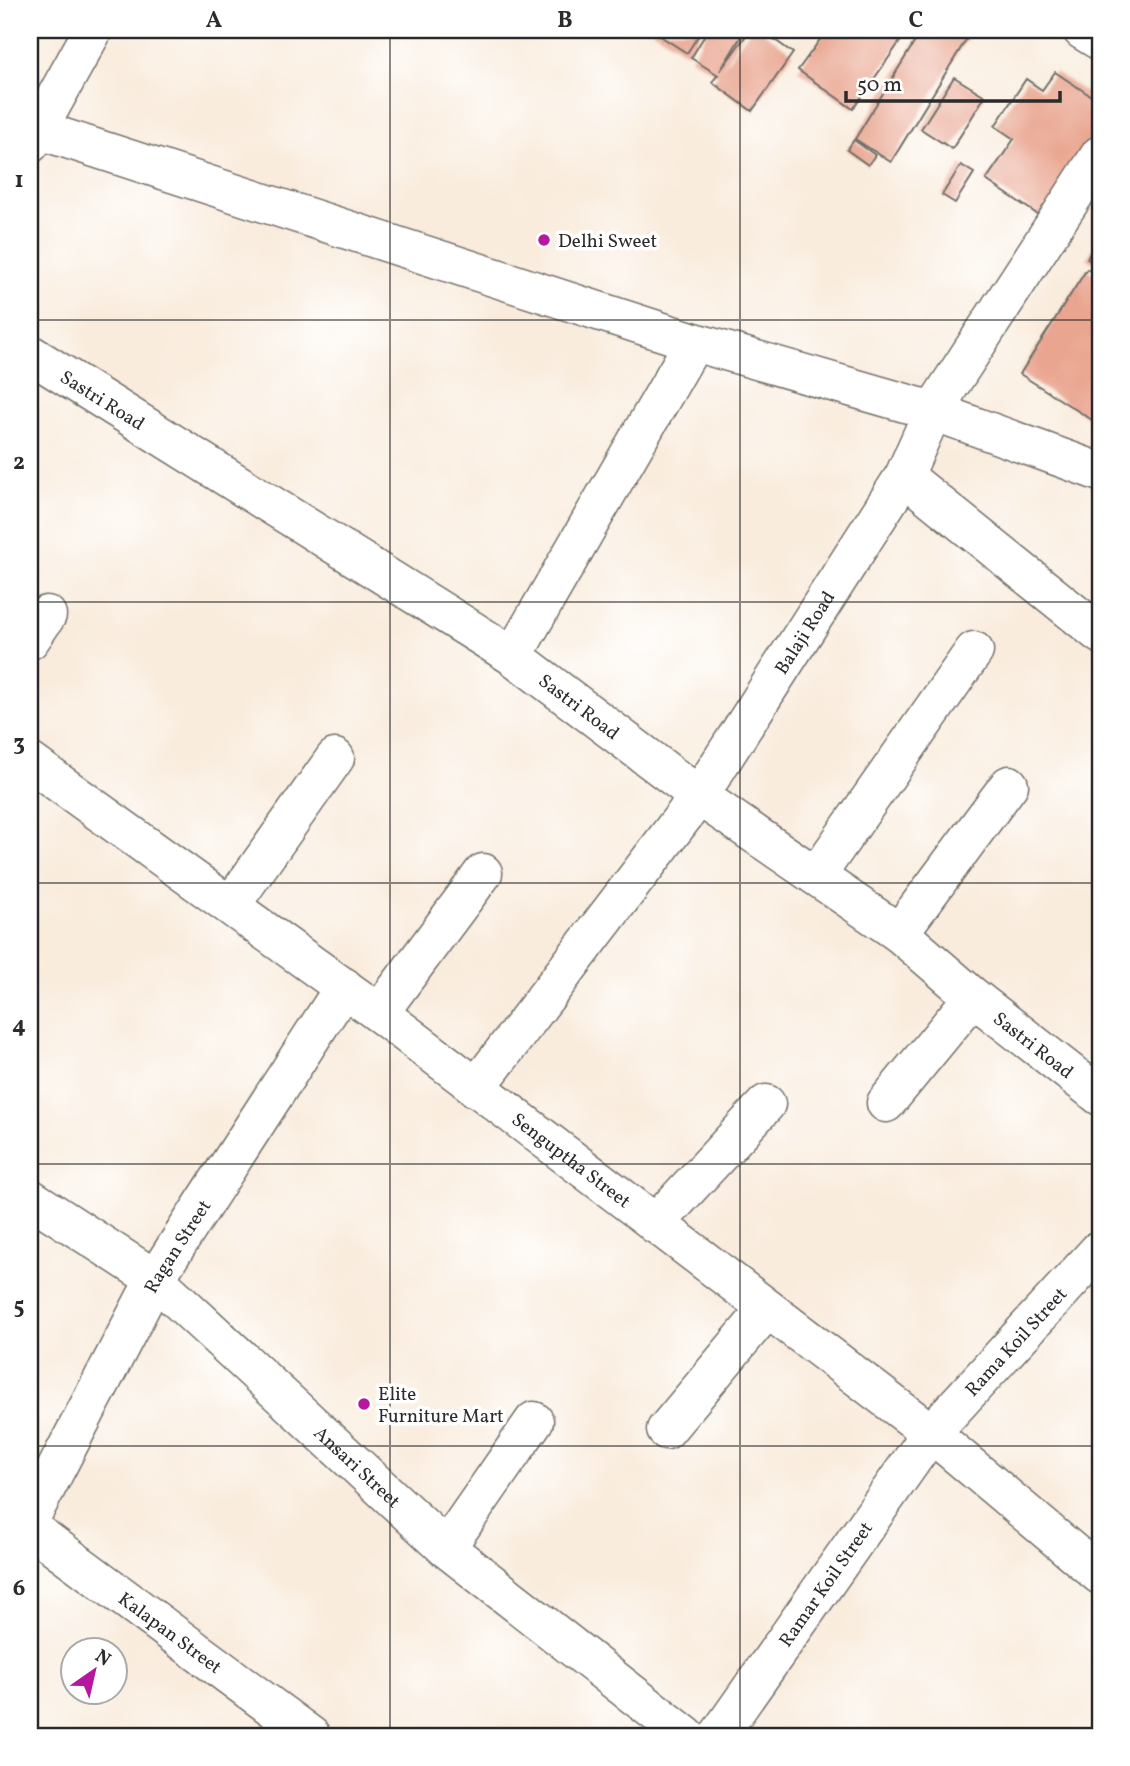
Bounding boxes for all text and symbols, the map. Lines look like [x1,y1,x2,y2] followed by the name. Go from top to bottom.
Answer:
[206,5,222,37] text: A
[557,5,573,37] text: B
[909,5,923,37] text: C
[846,60,1060,104] scale bar
[857,71,902,100] text: 50 m
[14,165,24,197] text: 1
[558,229,657,255] place label: Delhi Sweet
[536,232,552,248] marker: Delhi Sweet
[55,365,149,438] street label: Sastri Road
[13,447,25,479] text: 2
[769,587,842,680] street label: Balaji Road
[533,669,624,747] street label: Sastri Road
[13,728,25,760] text: 3
[987,1007,1078,1086] street label: Sastri Road
[12,1010,26,1042] text: 4
[506,1107,636,1215] street label: Senguptha Street
[139,1195,218,1298] street label: Ragan Street
[960,1282,1074,1403] street label: Rama Koil Street
[13,1291,25,1323] text: 5
[378,1382,504,1430] place label: Elite Furniture Mart
[356,1396,372,1412] marker: Elite Furniture Mart
[307,1421,406,1515] street label: Ansari Street
[773,1517,880,1653] street label: Ramar Koil Street
[13,1573,25,1605] text: 6
[112,1587,227,1681] street label: Kalapan Street
[60,1636,130,1706] north arrow
[89,1644,116,1673] text: N

